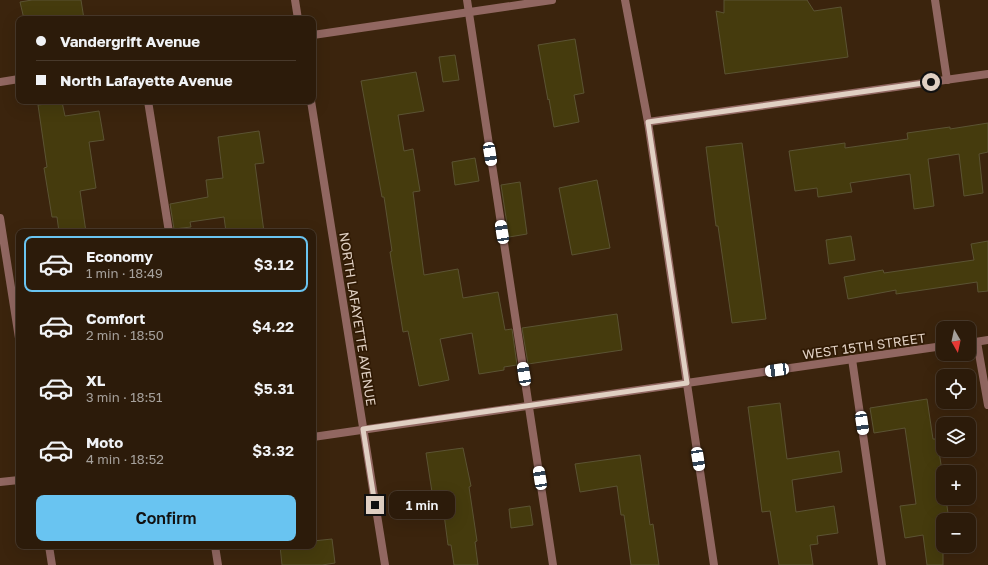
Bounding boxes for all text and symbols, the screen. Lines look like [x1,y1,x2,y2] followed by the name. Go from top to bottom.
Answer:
[60,32,200,50] text: Vandergrift Avenue
[60,71,233,89] text: North Lafayette Avenue
[922,73,940,91] route start
[482,141,498,167] car
[494,219,510,245] car
[336,231,380,407] street label: NORTH LAFAYETTE AVENUE
[38,246,74,282] icon: car
[86,247,153,265] text: Economy
[254,255,294,273] text: $3.12
[86,265,163,281] text: 1 min · 18:49
[38,308,74,344] icon: car
[86,309,145,327] text: Comfort
[252,317,294,335] text: $4.22
[936,321,976,361] north arrow
[936,321,976,553] map controls
[86,327,164,343] text: 2 min · 18:50
[801,329,927,363] street label: WEST 15TH STREET
[516,361,532,387] car
[764,362,790,378] car
[936,369,976,409] button: locate
[38,370,74,406] icon: car
[86,371,105,389] text: XL
[254,379,294,397] text: $5.31
[86,389,162,405] text: 3 min · 18:51
[854,410,870,436] car
[936,417,976,457] button: layers
[38,432,74,468] icon: car
[86,433,123,451] text: Moto
[252,441,294,459] text: $3.32
[690,446,706,472] car
[86,451,164,467] text: 4 min · 18:52
[532,465,548,491] car
[936,465,976,505] button: +
[389,491,455,519] callout: 1 min
[36,495,296,541] button: Confirm
[366,496,384,514] route end
[406,497,438,513] text: 1 min
[936,513,976,553] button: −

